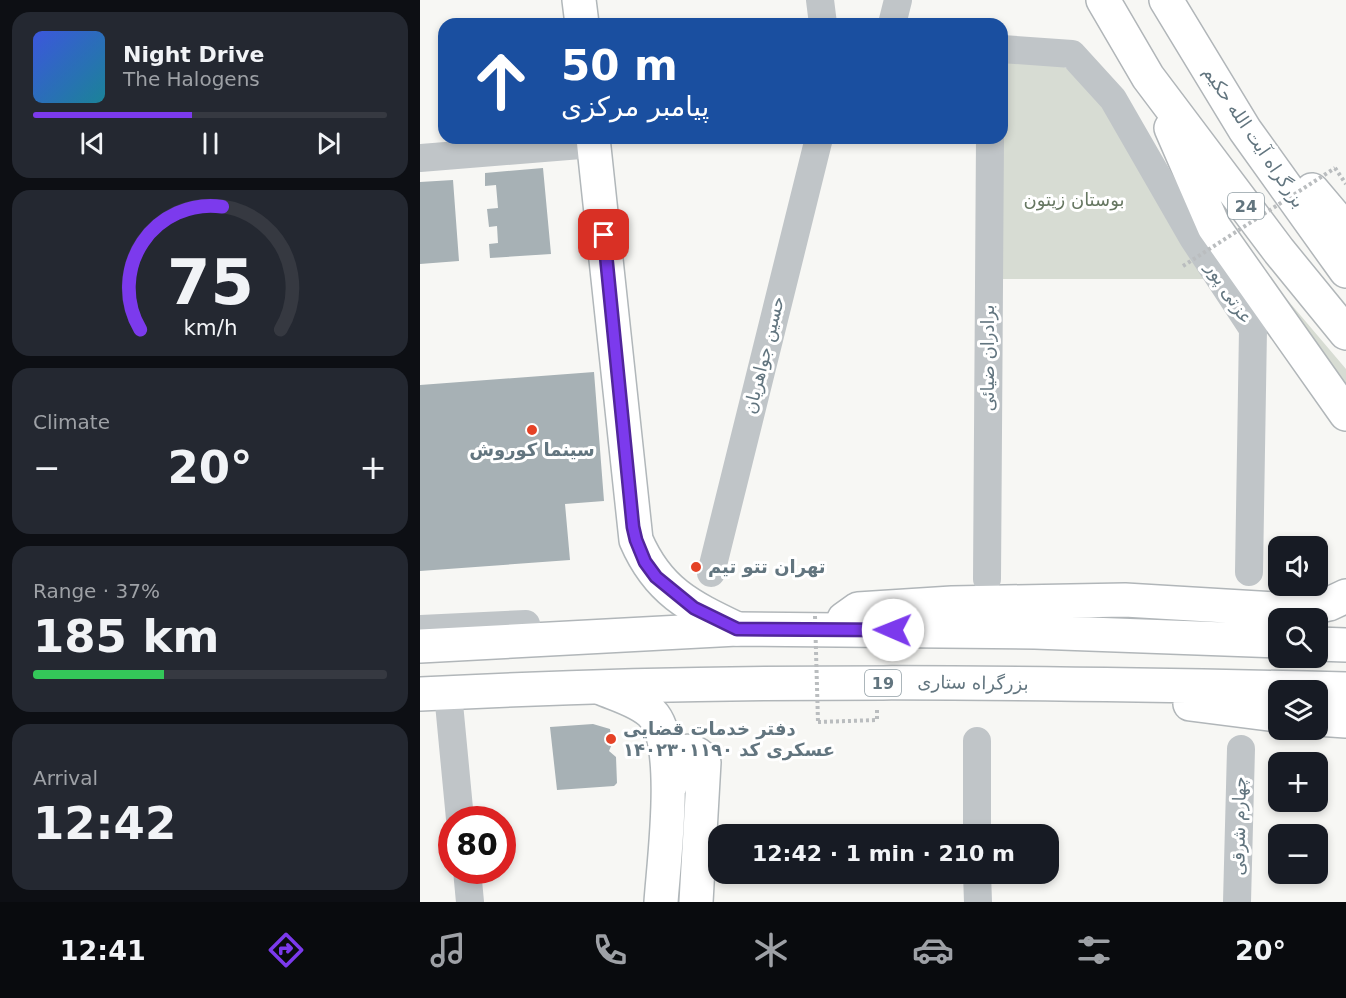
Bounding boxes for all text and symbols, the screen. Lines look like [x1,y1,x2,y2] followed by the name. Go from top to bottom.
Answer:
[561,41,678,90] text: 50 m
[123,42,264,67] text: Night Drive
[462,42,540,120] icon: ahead
[1198,61,1310,212] street label: بزرگراه آیت الله حکیم
[123,67,260,91] text: The Halogens
[561,91,709,122] text: پیامبر مرکزی
[76,127,109,160] icon: previous
[194,127,227,160] icon: pause
[312,127,345,160] icon: next
[1024,189,1124,211] park label: بوستان زیتون
[1228,193,1264,219] road number: 24
[578,209,629,260] pin
[587,218,620,251] icon: arrive
[167,246,253,319] text: 75
[1200,257,1257,328] street label: عزتی پور
[739,294,789,416] street label: حسین جواهریان
[977,305,999,411] street label: برادران ضیائی
[183,315,237,340] text: km/h
[33,410,110,434] text: Climate
[525,423,539,437] marker: سینما کوروش
[469,439,595,461] place label: سینما کوروش
[167,441,253,494] text: 20°
[33,448,61,487] text: −
[359,448,387,487] text: +
[1268,536,1328,884] map controls
[1268,536,1328,596] button: sound
[708,556,826,578] place label: تهران تتو تیم
[689,560,703,574] marker: تهران تتو تیم
[33,579,160,603] text: Range · 37%
[861,598,925,662] position arrow
[1268,608,1328,668] button: search
[33,610,219,663] text: 185 km
[865,670,901,696] road number: 19
[917,671,1029,695] street label: بزرگراه ستاری
[1268,680,1328,740] button: layers
[623,718,835,761] place label: دفتر خدمات قضایی عسکری کد ۱۴۰۲۳۰۱۱۹۰
[604,732,618,746] marker: دفتر خدمات قضایی عسکری کد ۱۴۰۲۳۰۱۱۹۰
[1268,752,1328,812] button: +
[33,766,98,790] text: Arrival
[1227,776,1251,876] street label: چهارم شرقی
[33,797,176,850] text: 12:42
[438,806,516,884] speed limit sign: 80
[1268,824,1328,884] button: −
[752,841,1015,866] text: 12:42 · 1 min · 210 m
[265,929,307,971] icon: directions
[427,929,469,971] icon: music
[589,929,631,971] icon: phone
[750,929,792,971] icon: climate
[912,929,954,971] icon: car
[1073,929,1115,971] icon: filters
[60,935,146,966] text: 12:41
[1235,935,1286,966] text: 20°

